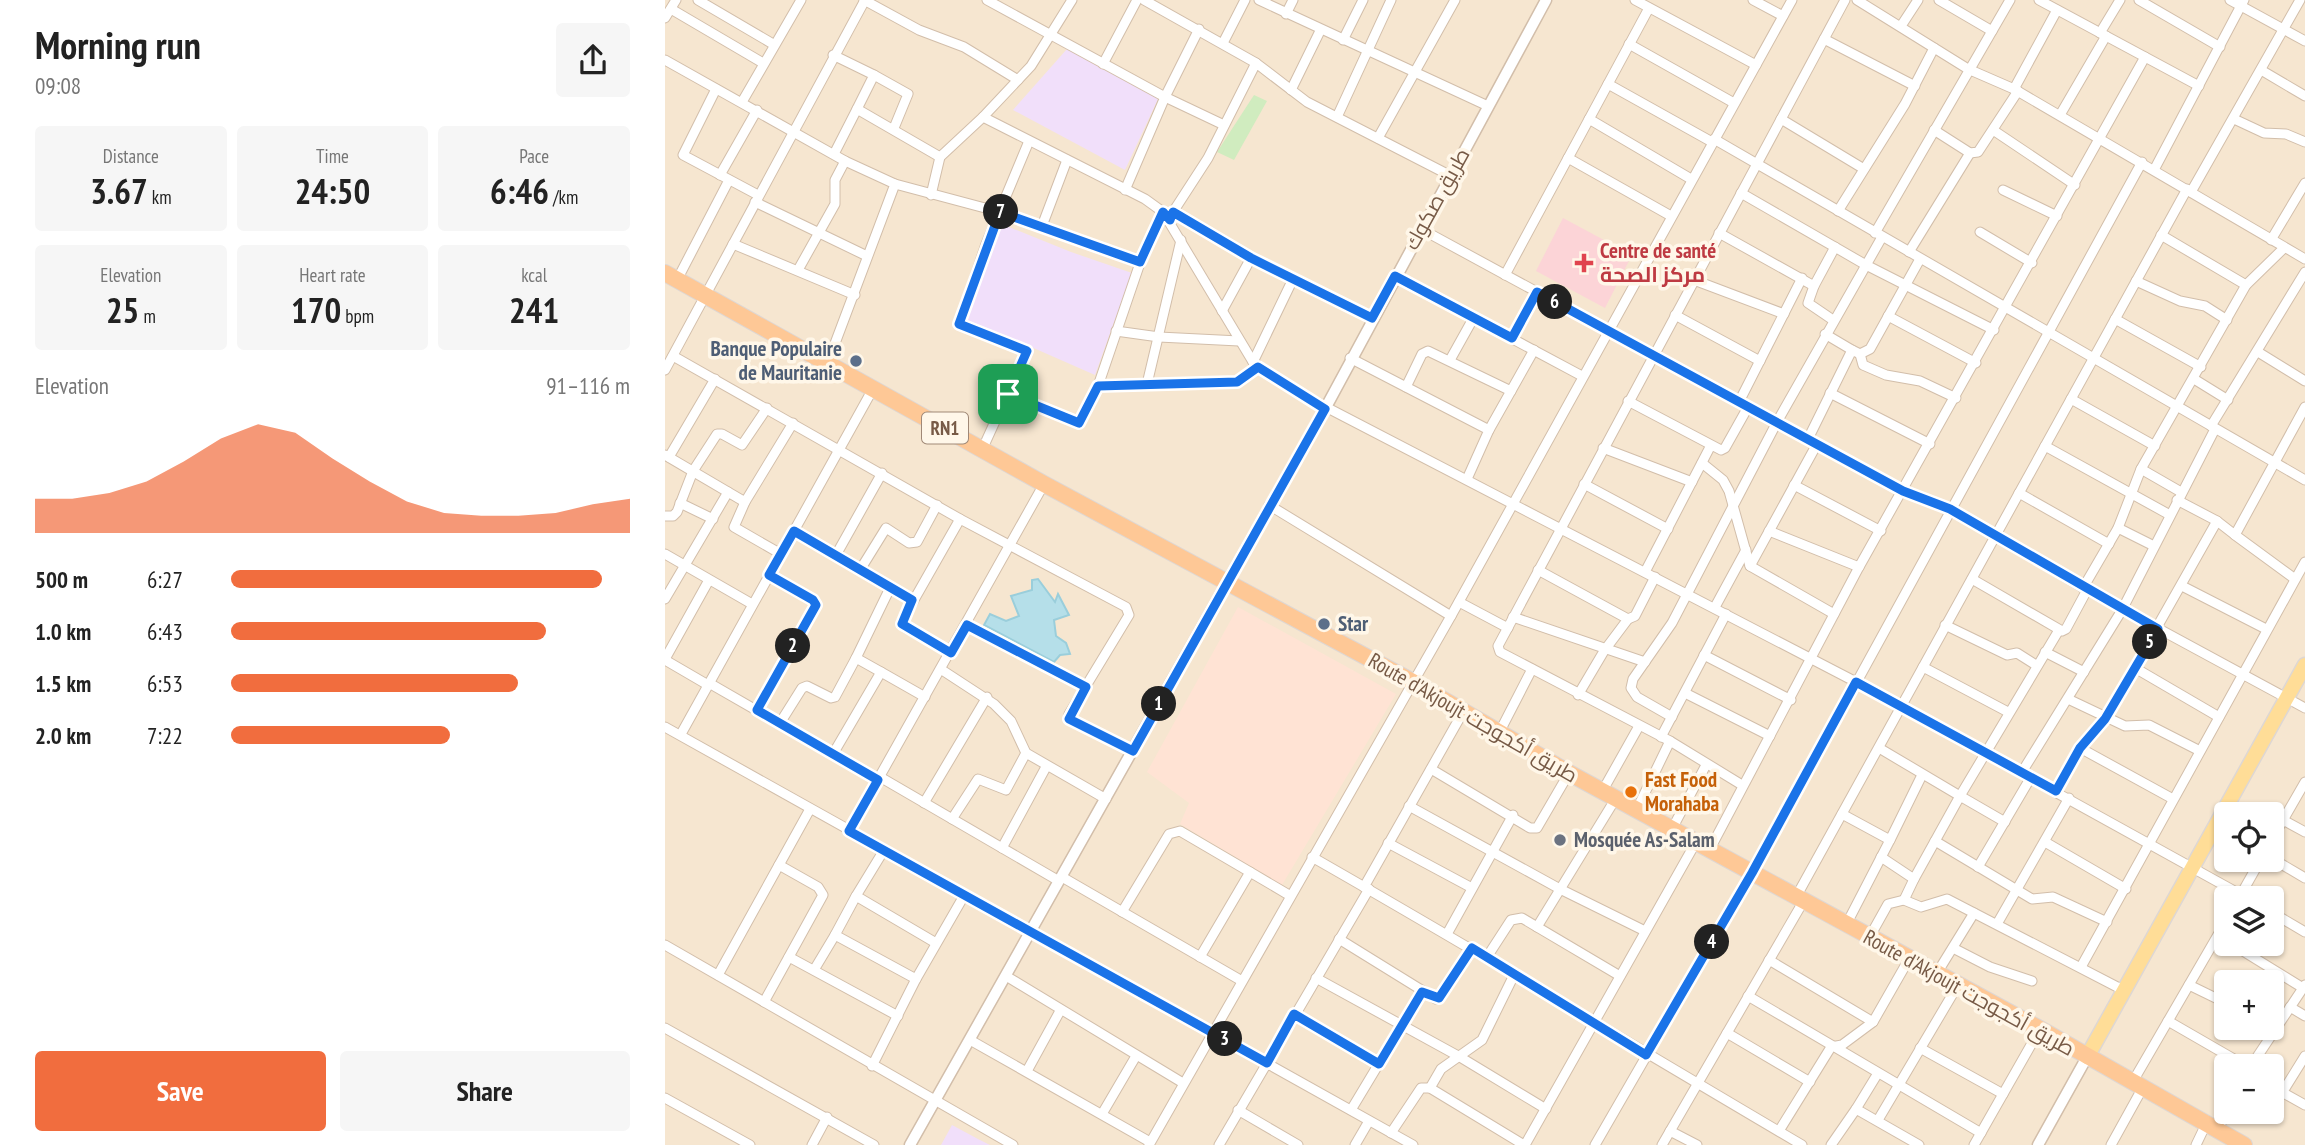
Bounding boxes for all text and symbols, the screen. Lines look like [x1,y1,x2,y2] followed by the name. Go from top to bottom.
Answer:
[35,20,201,69] text: Morning run
[556,23,630,97] button: share
[35,71,81,100] text: 09:08
[1398,143,1476,254] street label: طريق صكوك
[103,144,159,168] text: Distance
[316,144,349,168] text: Time
[519,144,549,168] text: Pace
[90,168,148,214] text: 3.67
[295,168,370,214] text: 24:50
[490,168,549,214] text: 6:46
[148,185,172,209] text: km
[549,185,578,209] text: /km
[983,194,1019,230] pin: 7
[996,199,1005,223] text: 7
[1600,237,1716,288] place label: Centre de santé مركز الصحة
[1574,253,1594,273] marker: Centre de santé مركز الصحة
[100,263,161,287] text: Elevation
[299,263,366,287] text: Heart rate
[521,263,547,287] text: kcal
[1537,284,1573,320] pin: 6
[106,287,139,333] text: 25
[291,287,341,333] text: 170
[509,287,559,333] text: 241
[1550,289,1559,313] text: 6
[139,304,156,328] text: m
[341,304,374,328] text: bpm
[711,335,842,386] place label: Banque Populaire de Mauritanie
[848,353,864,369] marker: Banque Populaire de Mauritanie
[978,364,1038,424] pin
[35,371,109,400] text: Elevation
[546,371,630,400] text: 91–116 m
[989,375,1027,413] icon: arrive
[922,412,968,444] road number: RN1
[35,565,88,594] text: 500 m
[147,565,183,594] text: 6:27
[1338,610,1369,637] place label: Star
[1316,616,1332,632] marker: Star
[35,617,91,646] text: 1.0 km
[147,617,183,646] text: 6:43
[2133,624,2167,660] pin: 5
[775,628,811,664] pin: 2
[2145,629,2154,653] text: 5
[788,633,797,657] text: 2
[1364,647,1583,789] street label: Route d'Akjoujt طريق أكجوجت
[35,669,91,698] text: 1.5 km
[147,669,183,698] text: 6:53
[1141,686,1177,722] pin: 1
[1154,691,1163,715] text: 1
[35,721,91,750] text: 2.0 km
[147,721,183,750] text: 7:22
[1645,766,1720,817] place label: Fast Food Morahaba
[1623,784,1639,800] marker: Fast Food Morahaba
[2214,802,2284,1124] map controls
[2214,802,2284,872] button: locate
[1574,826,1715,853] place label: Mosquée As-Salam
[1552,832,1568,848] marker: Mosquée As-Salam
[2214,886,2284,956] button: layers
[1859,923,2080,1062] street label: Route d'Akjoujt طريق أكجوجت
[1695,925,1729,960] pin: 4
[1707,929,1716,953] text: 4
[2214,970,2284,1040] button: +
[1207,1021,1243,1056] pin: 3
[1220,1026,1229,1050] text: 3
[35,1051,326,1131] button: Save
[340,1051,630,1131] button: Share
[2214,1054,2284,1124] button: −

